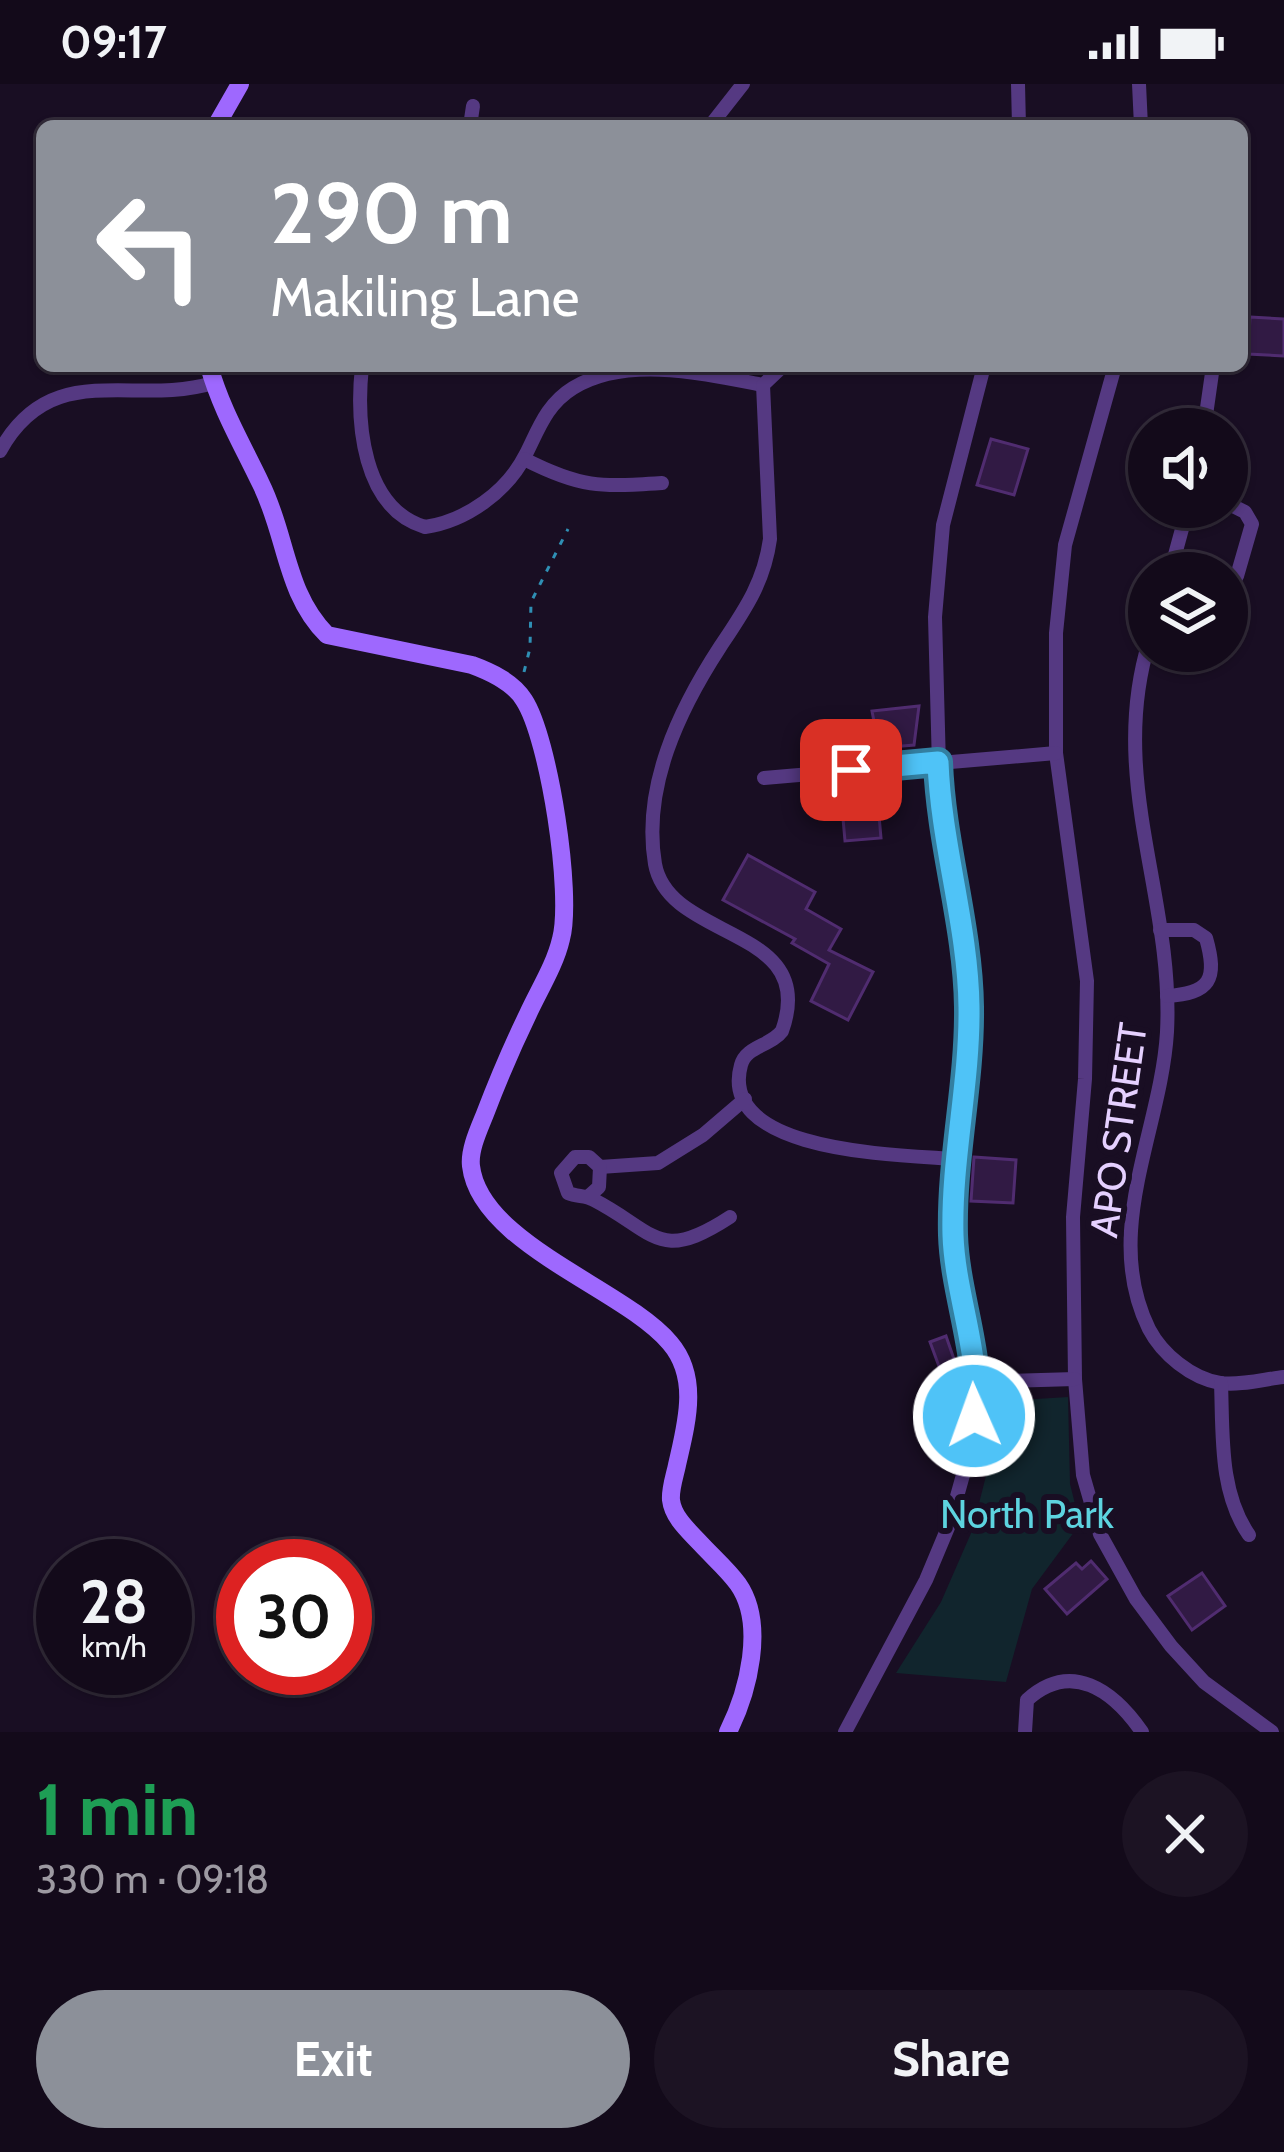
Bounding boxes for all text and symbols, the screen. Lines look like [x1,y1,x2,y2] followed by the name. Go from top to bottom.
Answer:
[60,15,167,69] text: 09:17
[270,162,513,264] text: 290 m
[72,168,228,324] icon: left
[270,264,579,330] text: Makiling Lane
[1128,408,1248,672] map controls
[1128,408,1248,528] button: sound
[1128,552,1248,672] button: layers
[800,719,902,821] pin
[818,737,884,803] icon: arrive
[1079,1019,1157,1240] street label: APO STREET
[911,1353,1037,1479] position arrow
[940,1490,1115,1538] park label: North Park
[216,1539,372,1695] speed limit sign: 30
[80,1565,148,1638] text: 28
[81,1628,147,1665] text: km/h
[36,1766,198,1853] text: 1 min
[1122,1771,1248,1897] button: close
[36,1855,269,1903] text: 330 m · 09:18
[36,1990,630,2128] button: Exit
[654,1990,1248,2128] button: Share

